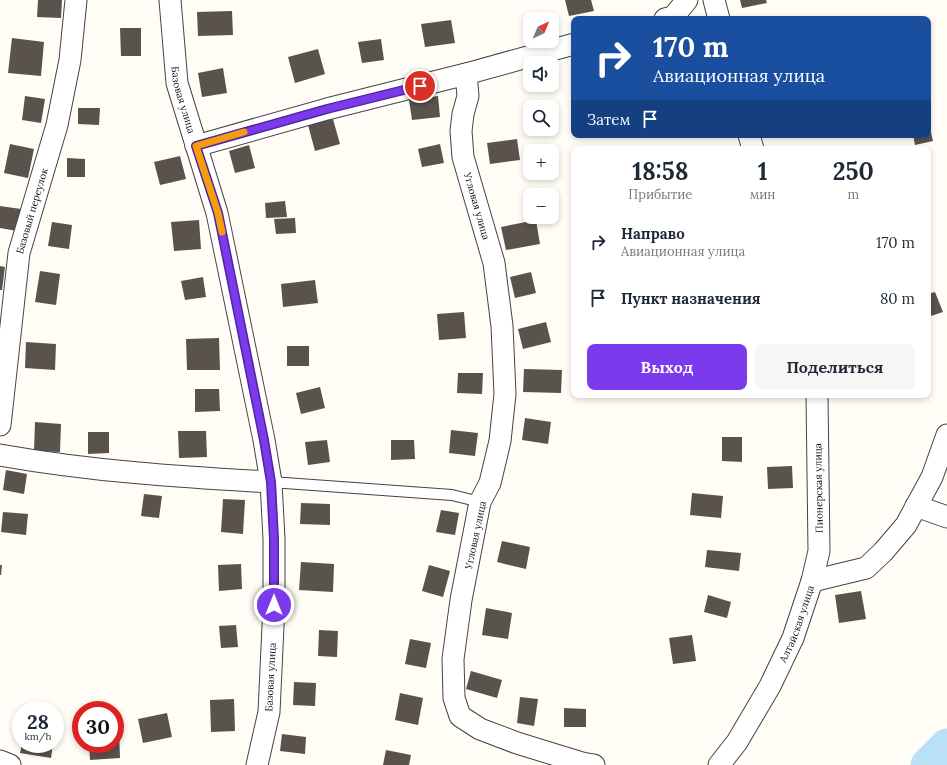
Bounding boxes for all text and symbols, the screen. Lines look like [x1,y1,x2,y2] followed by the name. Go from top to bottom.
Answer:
[523,12,559,48] north arrow
[523,12,559,224] map controls
[653,29,728,65] text: 170 m
[587,32,639,84] icon: right
[523,56,559,92] button: sound
[653,64,825,87] text: Авиационная улица
[169,66,198,135] street label: Базовая улица
[403,69,437,103] pin
[409,75,431,97] icon: arrive
[523,100,559,136] button: search
[639,108,661,130] icon: arrive
[587,110,631,129] text: Затем
[523,144,559,180] button: +
[632,156,688,187] text: 18:58
[758,156,767,187] text: 1
[833,156,874,187] text: 250
[13,166,51,255] street label: Базовый переулок
[461,170,493,241] street label: Угловая улица
[628,186,692,203] text: Прибытие
[750,186,775,203] text: мин
[847,186,859,203] text: m
[523,188,559,224] button: −
[621,224,685,243] text: Направо
[587,231,609,253] icon: right
[876,233,915,252] text: 170 m
[621,243,745,260] text: Авиационная улица
[587,287,609,309] icon: arrive
[621,289,761,308] text: Пункт назначения
[880,289,915,308] text: 80 m
[587,344,747,390] button: Выход
[755,344,915,390] button: Поделиться
[811,443,826,533] street label: Пионерская улица
[462,500,489,571] street label: Угловая улица
[253,584,295,626] position arrow
[776,584,817,665] street label: Алтайская улица
[262,642,279,712] street label: Базовая улица
[72,701,124,753] speed limit sign: 30
[27,709,49,734] text: 28
[24,730,52,743] text: km/h

